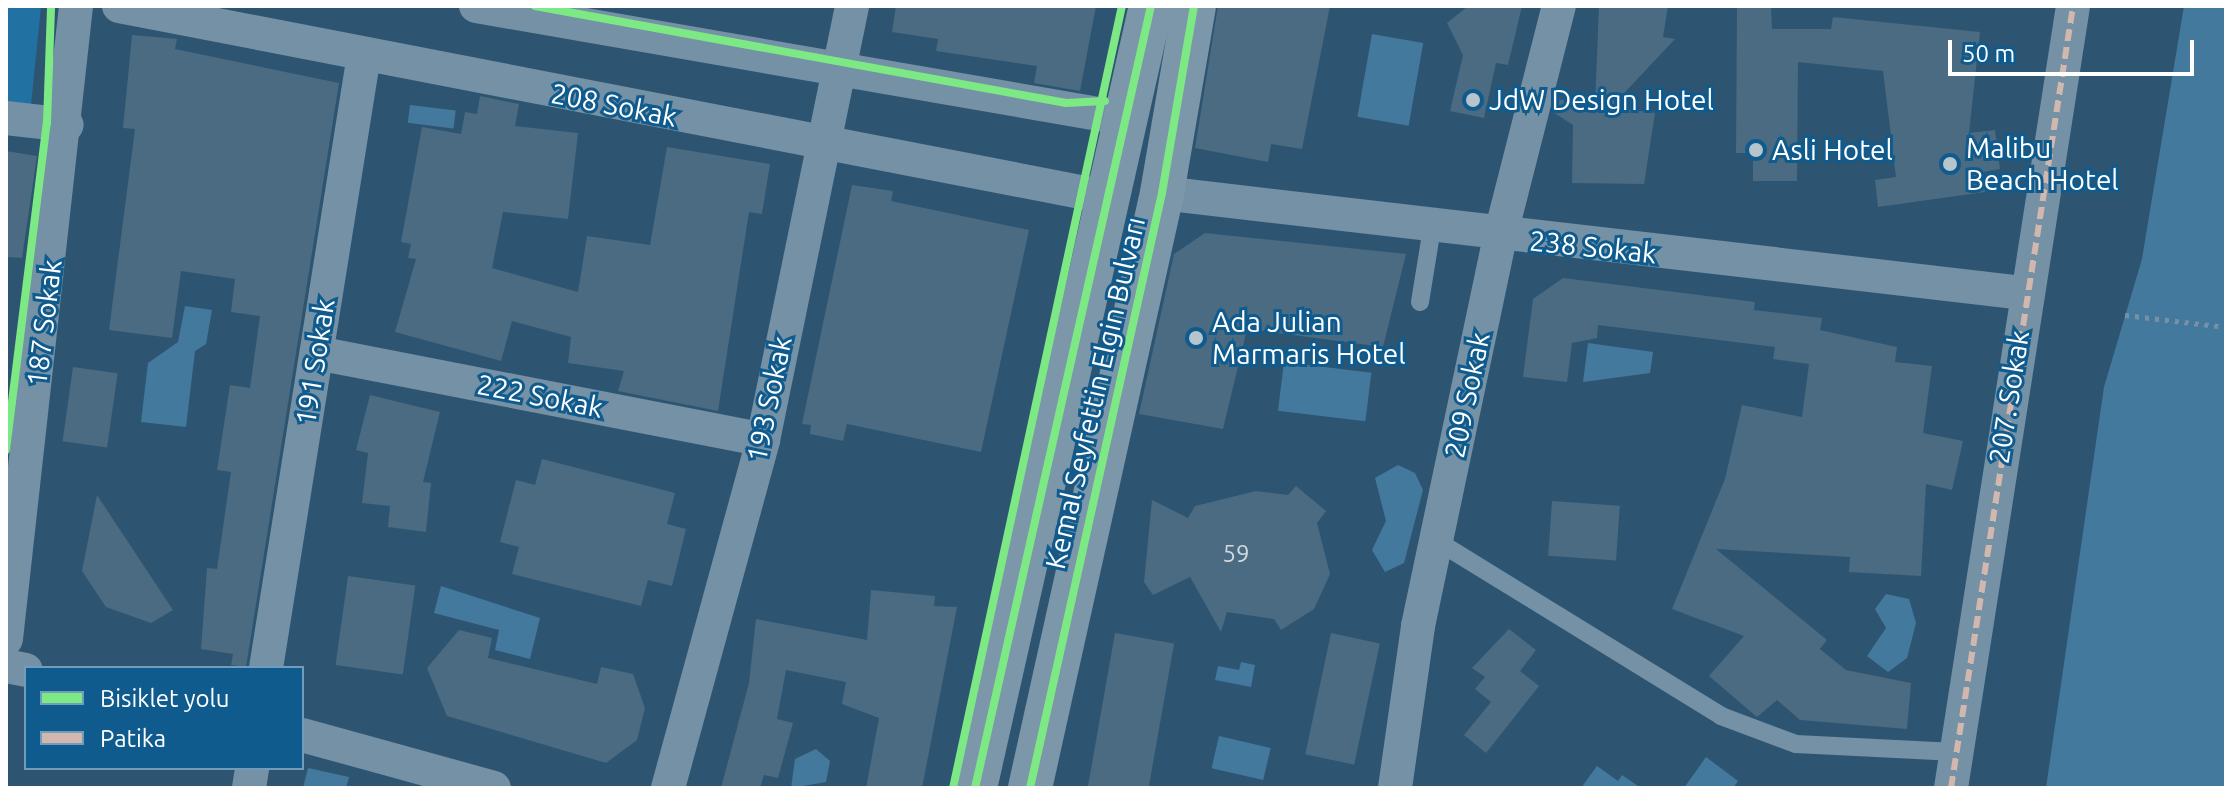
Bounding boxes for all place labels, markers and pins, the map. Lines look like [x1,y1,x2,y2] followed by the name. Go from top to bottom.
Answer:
[1489,83,1714,117] place label: JdW Design Hotel
[1464,91,1482,109] marker: JdW Design Hotel
[1966,131,2119,197] place label: Malibu Beach Hotel
[1772,133,1893,167] place label: Asli Hotel
[1747,141,1765,159] marker: Asli Hotel
[1941,155,1959,173] marker: Malibu Beach Hotel
[1212,305,1406,371] place label: Ada Julian Marmaris Hotel
[1187,329,1205,347] marker: Ada Julian Marmaris Hotel

